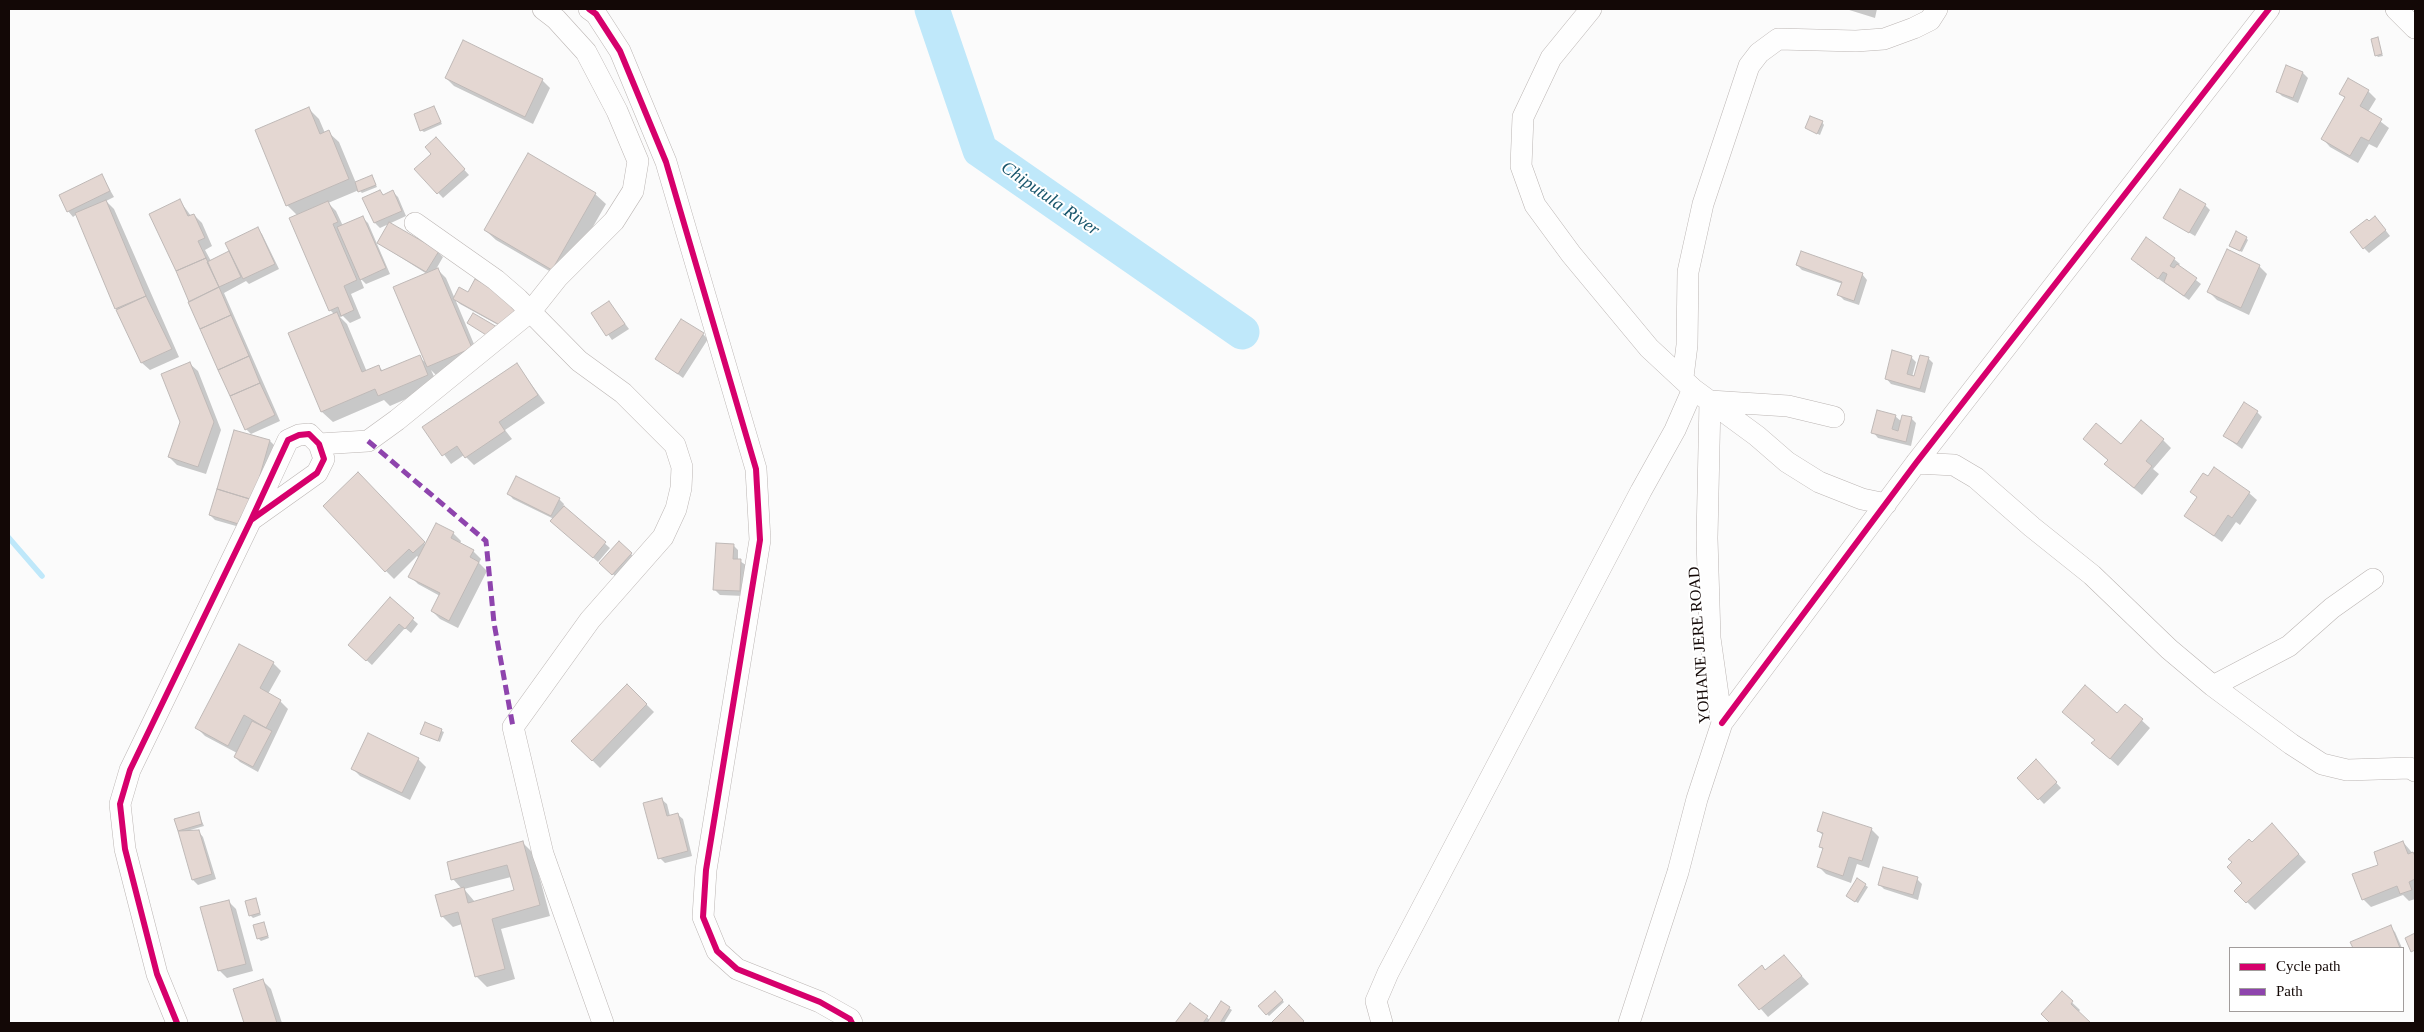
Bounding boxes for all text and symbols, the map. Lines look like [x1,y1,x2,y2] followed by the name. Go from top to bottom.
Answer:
[997,157,1103,241] water label: Chiputula River
[1685,566,1715,724] street label: YOHANE JERE ROAD
[2229,947,2404,1012] legend
[2276,958,2341,974] text: Cycle path
[2276,983,2303,999] text: Path

